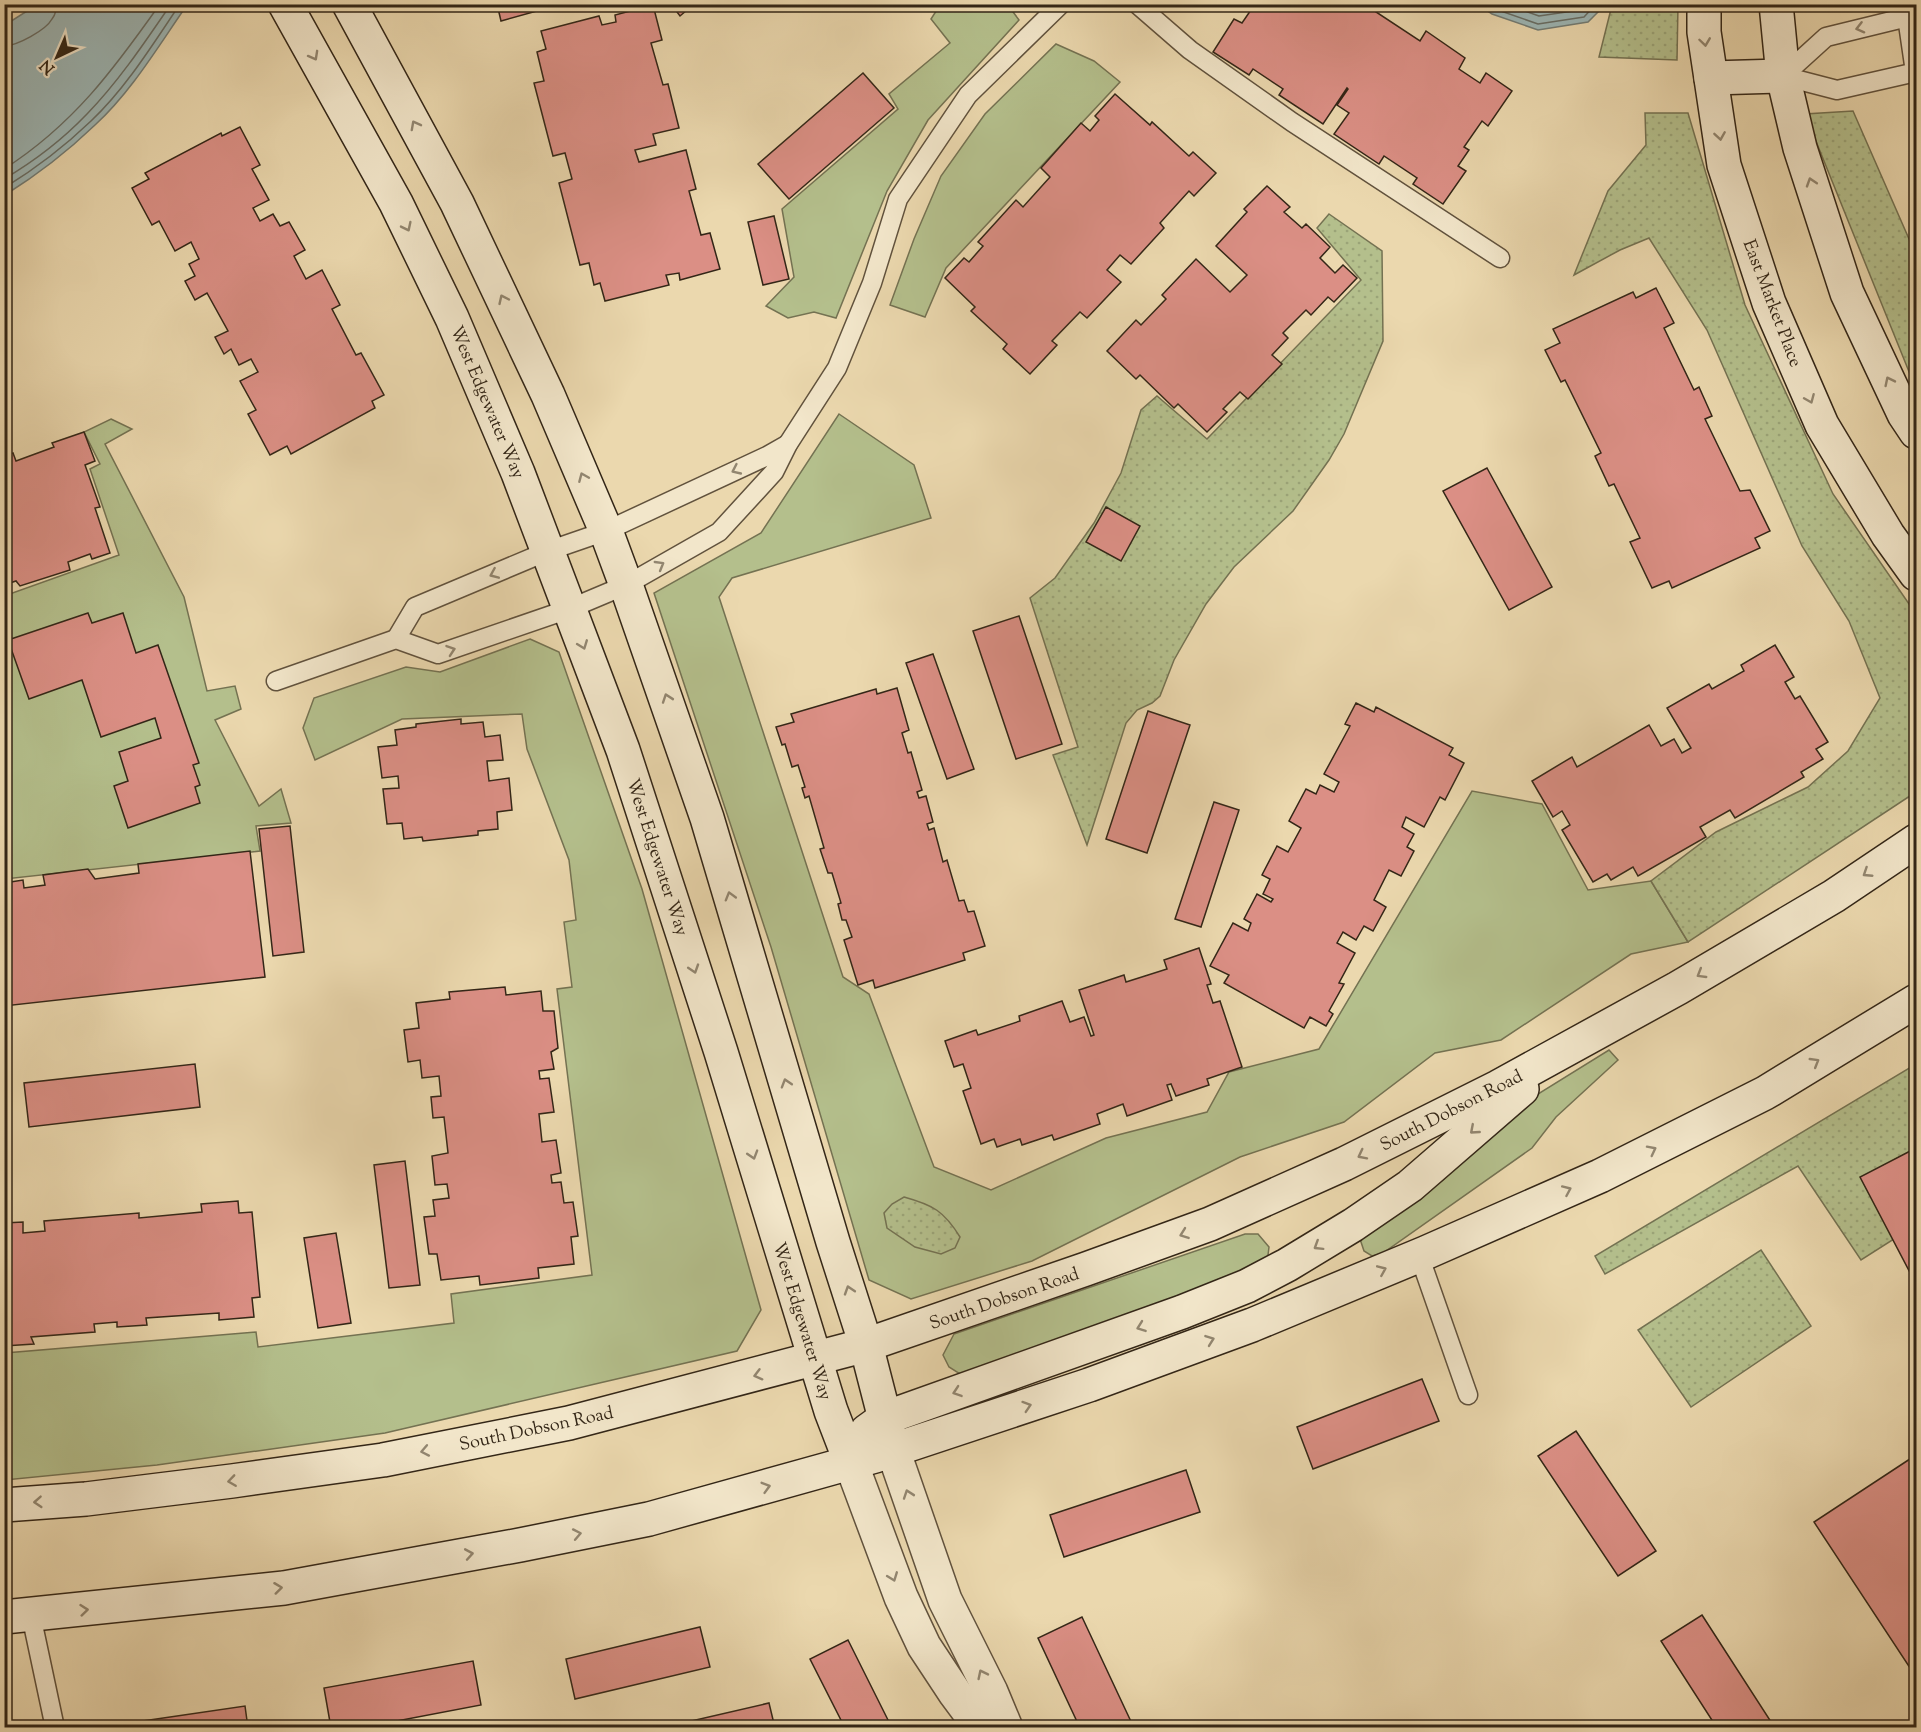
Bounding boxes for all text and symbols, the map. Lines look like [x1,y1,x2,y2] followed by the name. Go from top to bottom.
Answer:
[1855,21,1865,34] one-way arrow
[27,27,87,87] north arrow
[1699,37,1711,46] one-way arrow
[307,49,318,60] one-way arrow
[36,53,61,79] text: N
[411,121,422,131] one-way arrow
[1713,132,1725,141] one-way arrow
[1806,177,1818,188] one-way arrow
[400,220,412,231] one-way arrow
[1735,236,1807,371] street label: East Market Place
[498,295,510,306] one-way arrow
[442,322,530,483] street label: West Edgewater Way
[1884,376,1896,387] one-way arrow
[1803,393,1815,404] one-way arrow
[731,463,742,475] one-way arrow
[578,472,590,483] one-way arrow
[654,561,664,573] one-way arrow
[489,567,500,579] one-way arrow
[576,639,588,650] one-way arrow
[445,644,456,657] one-way arrow
[662,693,674,704] one-way arrow
[618,776,694,940] street label: West Edgewater Way
[1863,866,1874,877] one-way arrow
[725,891,737,902] one-way arrow
[687,963,699,974] one-way arrow
[1697,967,1707,979] one-way arrow
[1809,1058,1819,1070] one-way arrow
[1376,1065,1528,1159] street label: South Dobson Road
[781,1078,793,1089] one-way arrow
[1470,1123,1481,1134] one-way arrow
[1646,1145,1657,1157] one-way arrow
[1358,1148,1368,1159] one-way arrow
[746,1149,758,1160] one-way arrow
[1561,1185,1572,1197] one-way arrow
[1179,1227,1190,1239] one-way arrow
[765,1239,838,1404] street label: West Edgewater Way
[1314,1239,1324,1251] one-way arrow
[926,1262,1083,1338] street label: South Dobson Road
[1376,1265,1387,1277] one-way arrow
[843,1285,856,1296] one-way arrow
[1136,1319,1147,1332] one-way arrow
[1204,1335,1215,1347] one-way arrow
[753,1368,764,1380] one-way arrow
[952,1384,963,1397] one-way arrow
[457,1401,616,1459] street label: South Dobson Road
[1021,1401,1032,1413] one-way arrow
[420,1444,430,1457] one-way arrow
[227,1474,237,1487] one-way arrow
[761,1481,771,1494] one-way arrow
[903,1489,916,1500] one-way arrow
[34,1495,43,1508] one-way arrow
[572,1528,582,1541] one-way arrow
[464,1548,474,1561] one-way arrow
[886,1571,899,1581] one-way arrow
[273,1583,282,1595] one-way arrow
[79,1604,88,1616] one-way arrow
[978,1670,989,1681] one-way arrow

